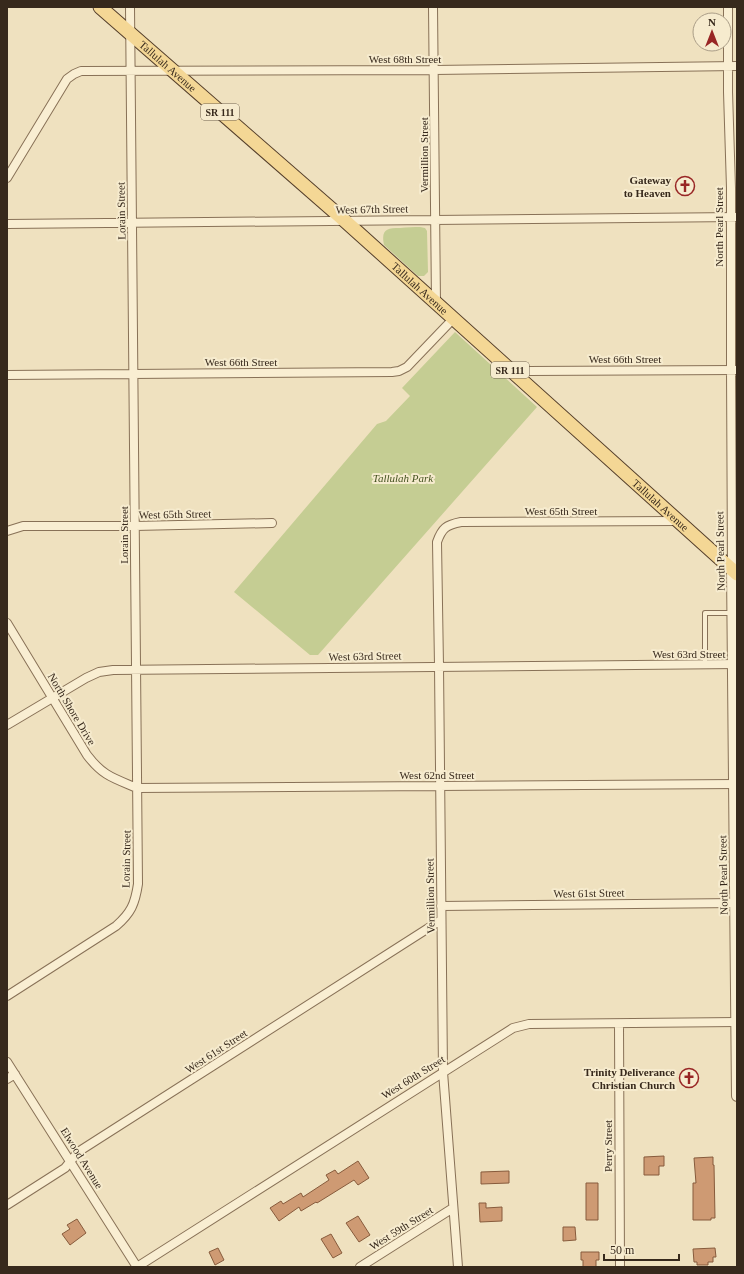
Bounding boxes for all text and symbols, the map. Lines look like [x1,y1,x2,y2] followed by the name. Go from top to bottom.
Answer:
[692,12,732,52] north arrow
[708,16,716,28] text: N
[137,38,199,94] street label: Tallulah Avenue
[369,53,441,65] street label: West 68th Street
[201,104,239,120] road number: SR 111
[418,117,430,193] street label: Vermillion Street
[624,174,671,199] place label: Gateway to Heaven
[674,175,696,197] church icon: Gateway to Heaven
[114,182,128,240] street label: Lorain Street
[713,187,725,267] street label: North Pearl Street
[336,202,408,216] street label: West 67th Street
[389,260,451,317] street label: Tallulah Avenue
[589,353,661,365] street label: West 66th Street
[205,356,277,368] street label: West 66th Street
[491,362,529,378] road number: SR 111
[373,472,434,484] park label: Tallulah Park
[630,477,691,534] street label: Tallulah Avenue
[525,505,597,517] street label: West 65th Street
[118,506,130,564] street label: Lorain Street
[139,507,211,521] street label: West 65th Street
[713,511,727,591] street label: North Pearl Street
[652,648,726,660] street label: West 63rd Street
[328,649,402,663] street label: West 63rd Street
[46,671,98,747] street label: North Shore Drive
[400,769,474,781] street label: West 62nd Street
[119,830,133,888] street label: Lorain Street
[716,835,730,915] street label: North Pearl Street
[423,858,437,934] street label: Vermillion Street
[553,886,625,900] street label: West 61st Street
[183,1027,249,1075] street label: West 61st Street
[379,1053,447,1101] street label: West 60th Street
[584,1066,675,1091] place label: Trinity Deliverance Christian Church
[678,1067,700,1089] church icon: Trinity Deliverance Christian Church
[602,1120,614,1172] street label: Perry Street
[58,1125,106,1191] street label: Elwood Avenue
[367,1204,435,1252] street label: West 59th Street
[604,1236,679,1262] scale bar
[610,1243,635,1257] text: 50 m

